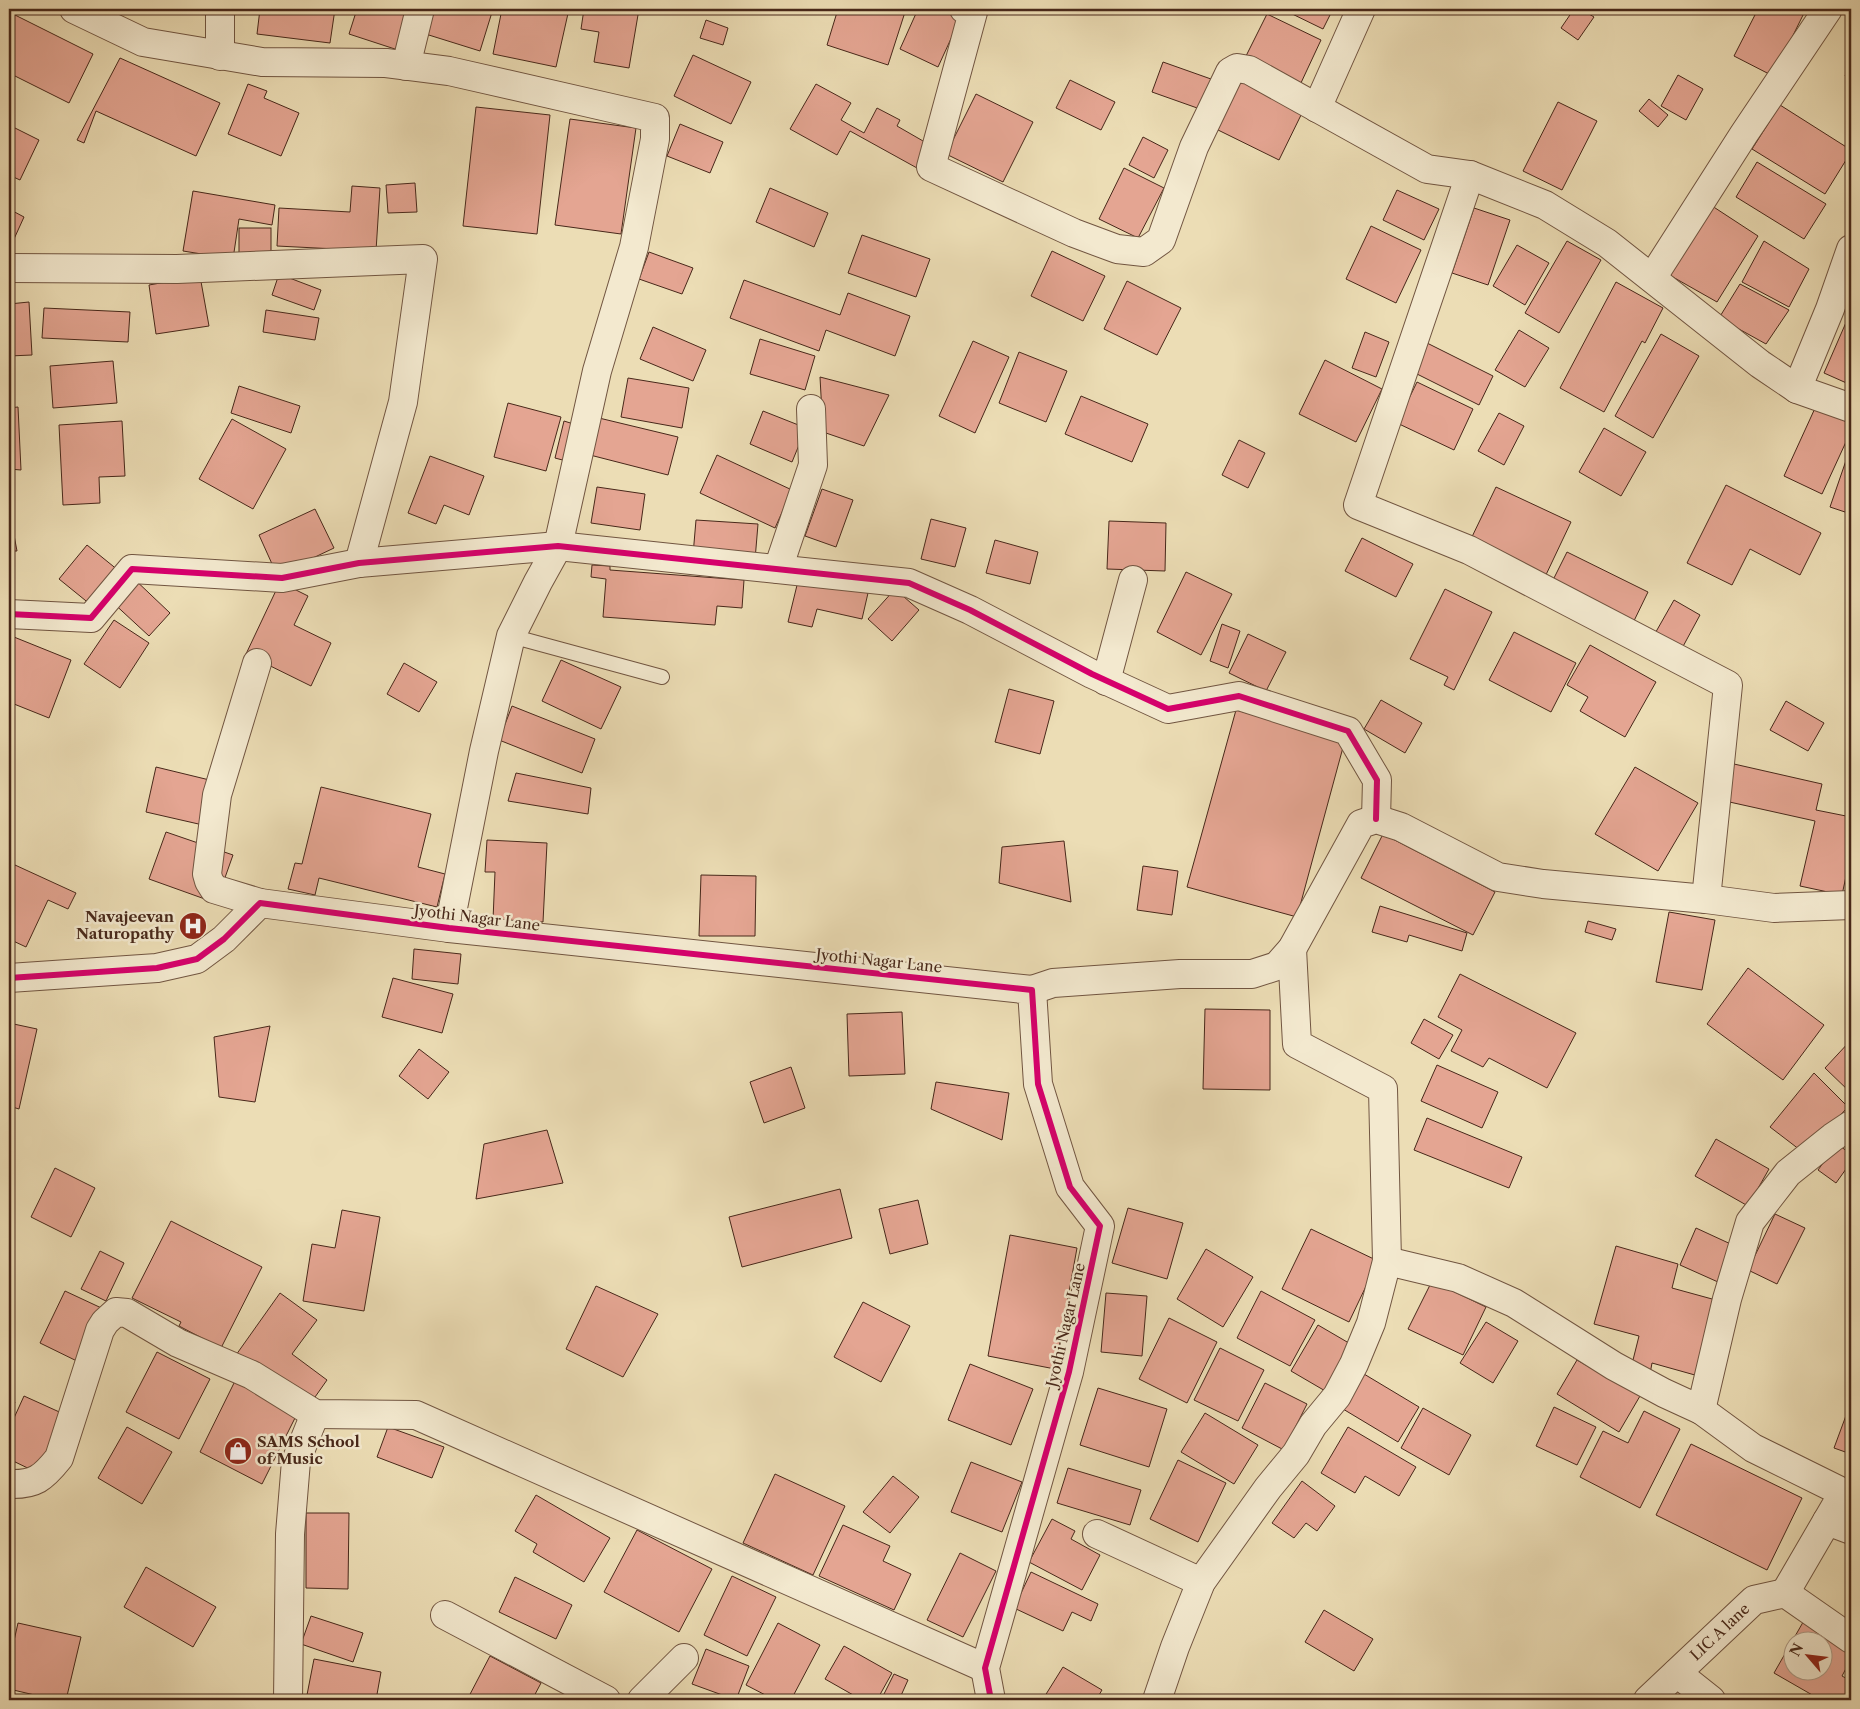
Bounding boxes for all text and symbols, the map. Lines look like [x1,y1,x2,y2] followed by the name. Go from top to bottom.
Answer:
[411,900,541,935] street label: Jyothi Nagar Lane
[76,907,175,943] place label: Navajeevan Naturopathy
[178,911,208,941] hospital icon: Navajeevan Naturopathy
[813,944,943,977] street label: Jyothi Nagar Lane
[1042,1261,1089,1391] street label: Jyothi Nagar Lane
[257,1432,360,1468] place label: SAMS School of Music
[223,1436,253,1466] shop icon: SAMS School of Music
[1686,1599,1753,1664] street label: LIC A lane
[1782,1632,1832,1682] north arrow
[1786,1640,1807,1659] text: N

